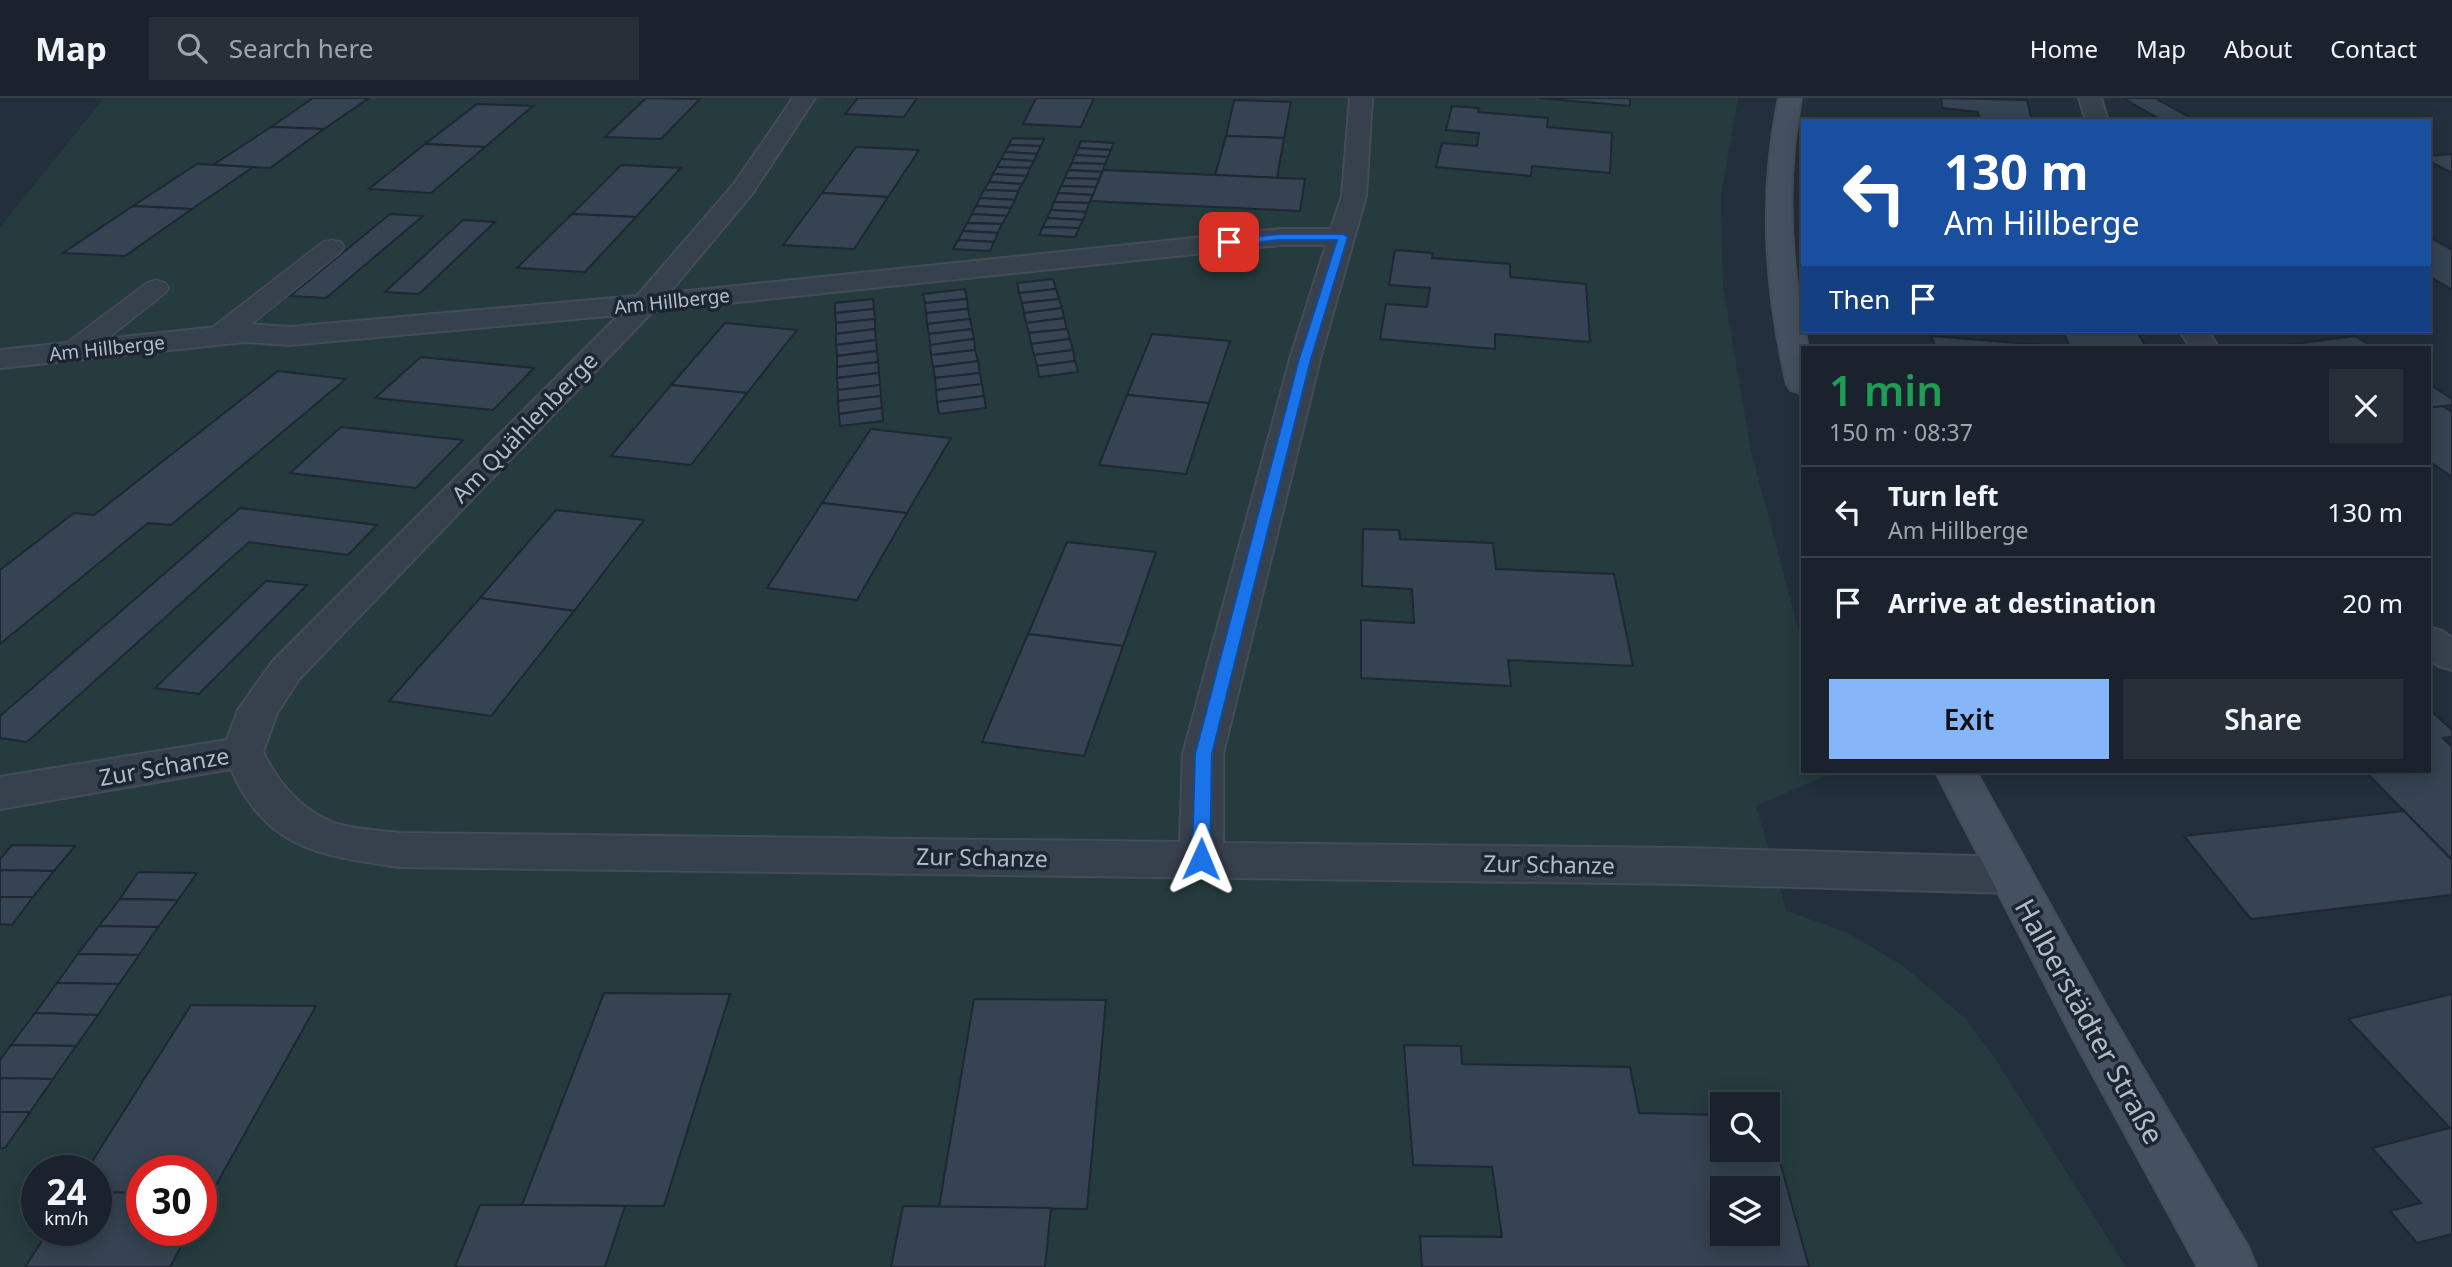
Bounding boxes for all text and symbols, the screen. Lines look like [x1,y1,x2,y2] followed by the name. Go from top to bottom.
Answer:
[149,17,639,80] search box
[35,26,107,71] text: Map
[173,29,211,67] icon: search
[229,30,373,66] text: Search here
[2030,32,2098,65] text: Home
[2136,32,2186,65] text: Map
[2224,32,2292,65] text: About
[2330,32,2417,65] text: Contact
[1944,138,2089,204] text: 130 m
[1829,147,1920,238] icon: left
[1944,201,2140,244] text: Am Hillberge
[1199,212,1259,272] pin
[1210,223,1248,261] icon: arrive
[1904,280,1942,318] icon: arrive
[1829,281,1890,317] text: Then
[613,282,731,320] street label: Am Hillberge
[48,329,166,367] street label: Am Hillberge
[444,345,604,509] street label: Am Quählenberge
[1829,361,1943,418] text: 1 min
[2329,369,2403,443] button: close
[1829,416,1973,448] text: 150 m · 08:37
[1888,478,1999,514] text: Turn left
[1829,493,1867,531] icon: left
[2327,494,2403,530] text: 130 m
[1888,514,2029,546] text: Am Hillberge
[1829,584,1867,622] icon: arrive
[1888,585,2157,621] text: Arrive at destination
[2342,585,2403,621] text: 20 m
[1829,679,2109,759] button: Exit
[2123,679,2403,759] button: Share
[96,739,232,793] street label: Zur Schanze
[1164,822,1238,896] position arrow
[916,840,1048,874] street label: Zur Schanze
[1483,847,1615,881] street label: Zur Schanze
[2007,891,2173,1151] street label: Halberstädter Straße
[1710,1092,1780,1246] map controls
[1710,1092,1780,1162] button: search
[126,1155,217,1246] speed limit sign: 30
[46,1168,87,1215] text: 24
[1710,1176,1780,1246] button: layers
[44,1206,89,1230] text: km/h

